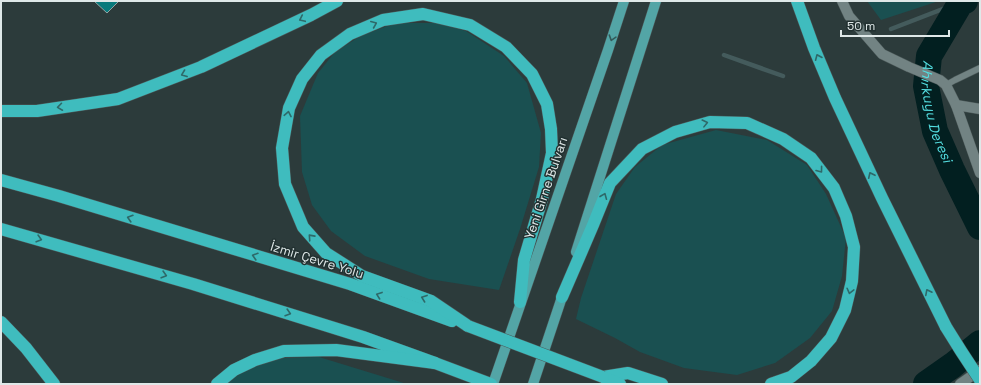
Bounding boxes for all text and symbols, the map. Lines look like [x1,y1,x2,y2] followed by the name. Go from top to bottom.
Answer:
[841,12,949,38] scale bar
[299,14,307,22] one-way arrow
[847,18,875,34] text: 50 m
[370,21,377,29] one-way arrow
[608,34,617,41] one-way arrow
[814,53,822,60] one-way arrow
[917,60,957,167] water label: Ahırkuyu Deresi
[181,69,188,77] one-way arrow
[57,102,63,111] one-way arrow
[284,111,292,118] one-way arrow
[702,120,709,128] one-way arrow
[521,135,571,241] street label: Yeni Girne Bulvarı
[815,166,823,173] one-way arrow
[868,172,876,180] one-way arrow
[600,193,608,200] one-way arrow
[127,214,134,223] one-way arrow
[35,234,42,243] one-way arrow
[309,234,316,242] one-way arrow
[268,238,366,282] street label: İzmir Çevre Yolu
[252,252,259,261] one-way arrow
[160,270,167,279] one-way arrow
[846,288,854,295] one-way arrow
[926,288,933,296] one-way arrow
[375,291,382,299] one-way arrow
[420,295,427,303] one-way arrow
[284,309,291,317] one-way arrow

